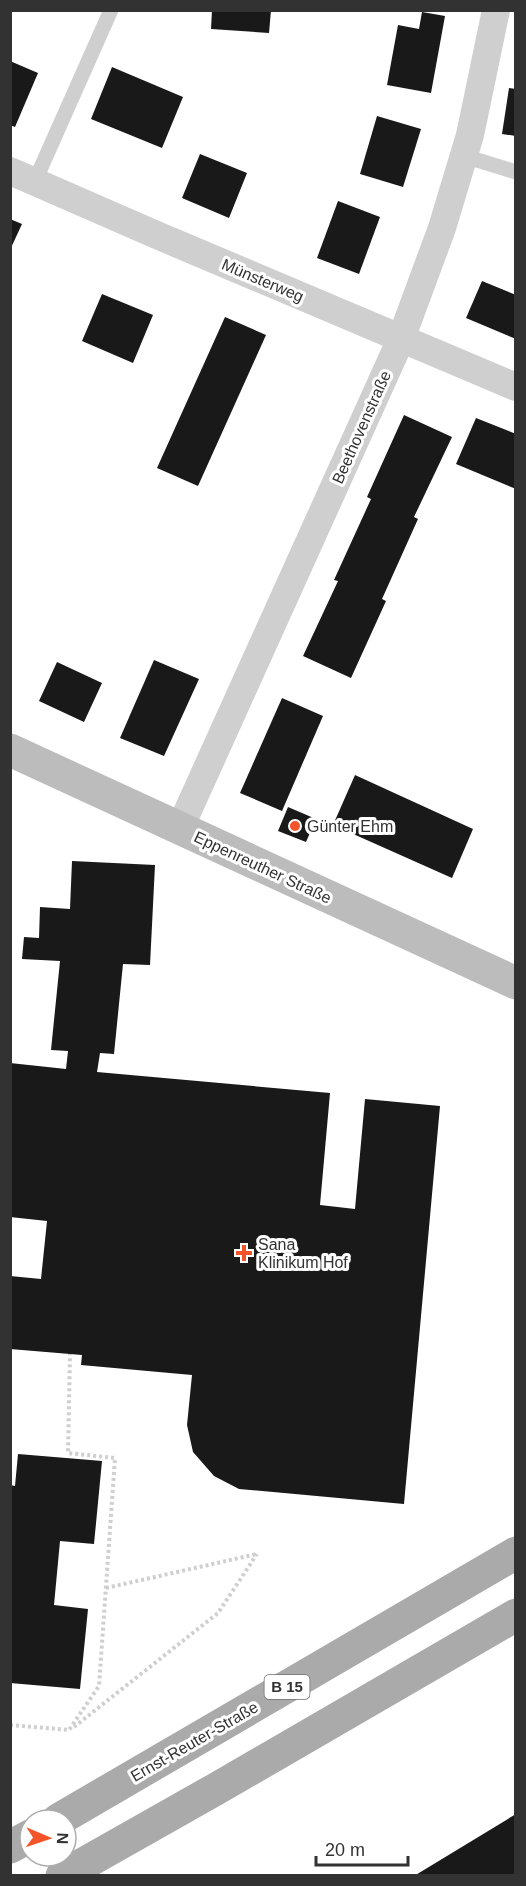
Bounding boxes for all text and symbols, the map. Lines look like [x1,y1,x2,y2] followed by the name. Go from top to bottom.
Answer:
[219,256,306,305] street label: Münsterweg
[329,368,394,486] street label: Beethovenstraße
[307,818,393,835] place label: Günter Ehm
[288,819,302,833] marker: Günter Ehm
[191,828,334,907] street label: Eppenreuther Straße
[258,1236,348,1271] place label: Sana Klinikum Hof
[235,1244,253,1262] marker: Sana Klinikum Hof
[264,1675,310,1699] road number: B 15
[128,1698,261,1785] street label: Ernst-Reuter-Straße
[18,1808,78,1868] north arrow
[316,1829,408,1867] scale bar
[54,1832,71,1845] text: N
[325,1840,365,1860] text: 20 m

